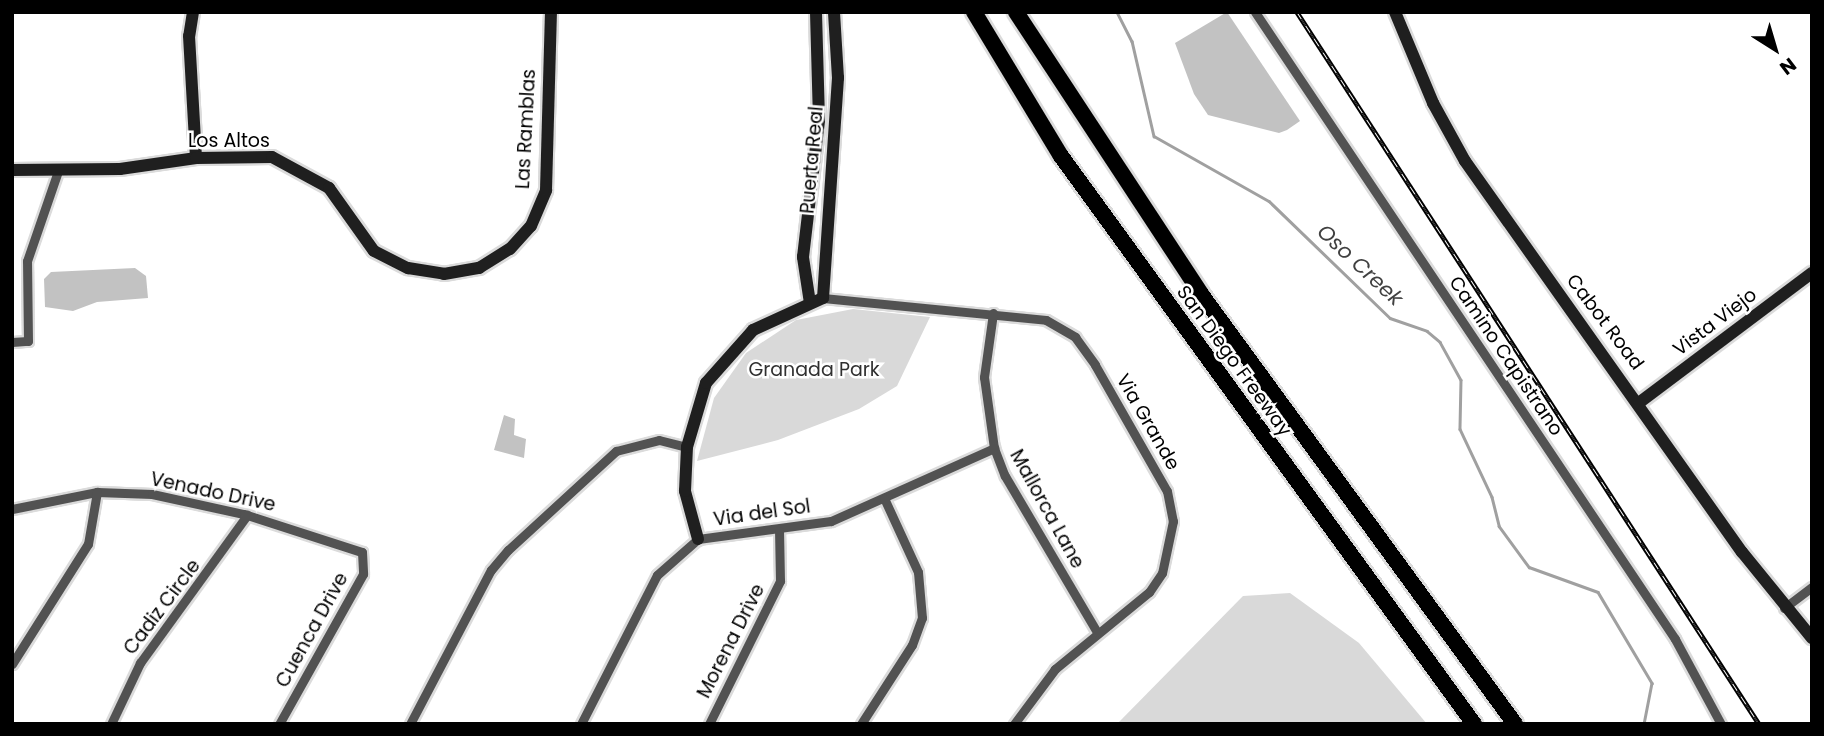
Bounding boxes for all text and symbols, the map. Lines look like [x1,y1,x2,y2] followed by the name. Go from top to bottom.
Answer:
[1740,14,1810,84] north arrow
[1774,51,1802,81] text: N
[511,68,541,190] street label: Las Ramblas
[796,105,828,215] street label: Puerta Real
[188,130,270,152] street label: Los Altos
[1312,219,1408,311] water label: Oso Creek
[1562,270,1648,374] street label: Cabot Road
[1444,272,1568,440] street label: Camino Capistrano
[1172,281,1296,441] street label: San Diego Freeway
[1669,283,1761,361] street label: Vista Viejo
[748,359,880,381] park label: Granada Park
[1111,370,1185,474] street label: Via Grande
[1005,446,1089,572] street label: Mallorca Lane
[148,468,278,516] street label: Venado Drive
[712,495,812,531] street label: Via del Sol
[119,555,205,659] street label: Cadiz Circle
[271,569,353,691] street label: Cuenca Drive
[692,580,770,702] street label: Morena Drive

